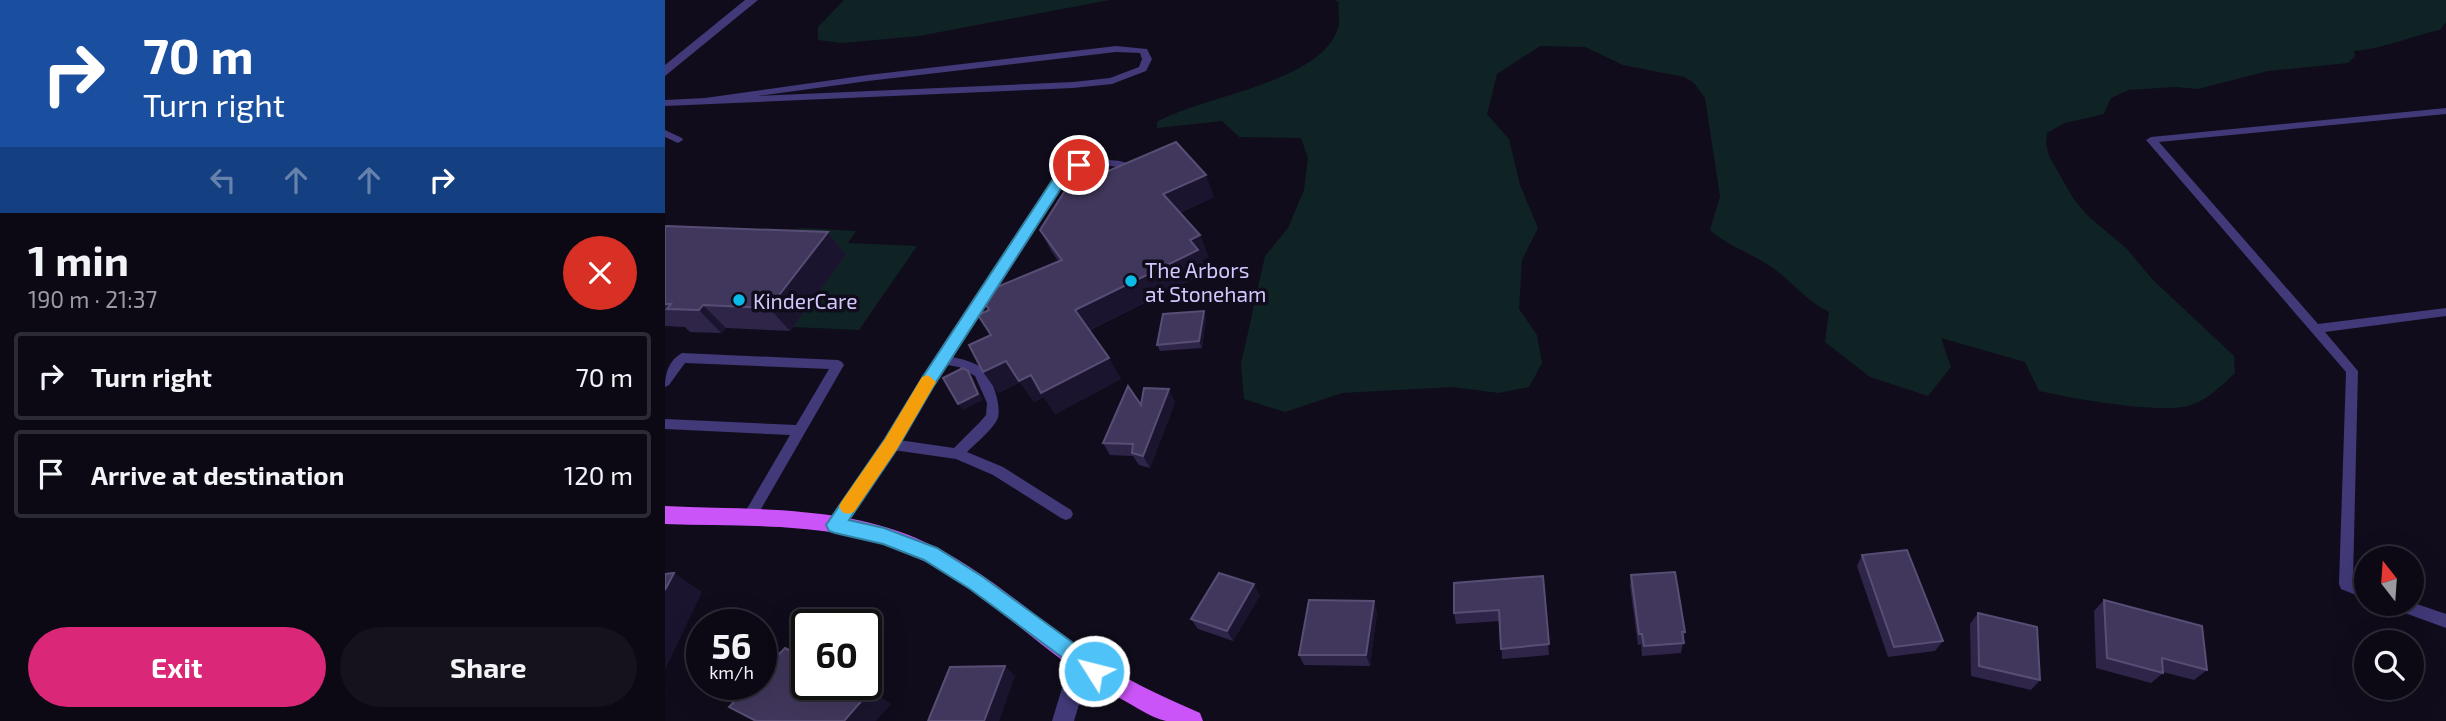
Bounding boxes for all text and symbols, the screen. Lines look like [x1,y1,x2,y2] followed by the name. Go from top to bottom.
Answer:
[143,25,254,84] text: 70 m
[28,28,119,119] icon: right
[143,85,285,123] text: Turn right
[1049,135,1109,195] pin
[1060,146,1098,184] icon: arrive
[204,161,242,199] icon: left
[277,161,315,199] icon: ahead
[350,161,388,199] icon: ahead
[423,161,461,199] icon: right
[28,234,129,284] text: 1 min
[563,236,637,310] button: close
[1145,257,1266,306] place label: The Arbors at Stoneham
[1123,273,1139,289] marker: The Arbors at Stoneham
[28,285,157,313] text: 190 m · 21:37
[753,288,857,313] place label: KinderCare
[731,292,747,308] marker: KinderCare
[32,357,70,395] icon: right
[91,361,212,392] text: Turn right
[575,361,633,392] text: 70 m
[32,455,70,493] icon: arrive
[91,459,344,490] text: Arrive at destination
[564,459,633,490] text: 120 m
[2354,546,2424,616] north arrow
[2354,546,2424,700] map controls
[791,609,882,700] speed limit sign: 60
[712,624,751,666] text: 56
[28,627,326,707] button: Exit
[340,627,637,707] button: Share
[2354,630,2424,700] button: search
[1057,634,1131,708] position arrow
[709,661,754,683] text: km/h

